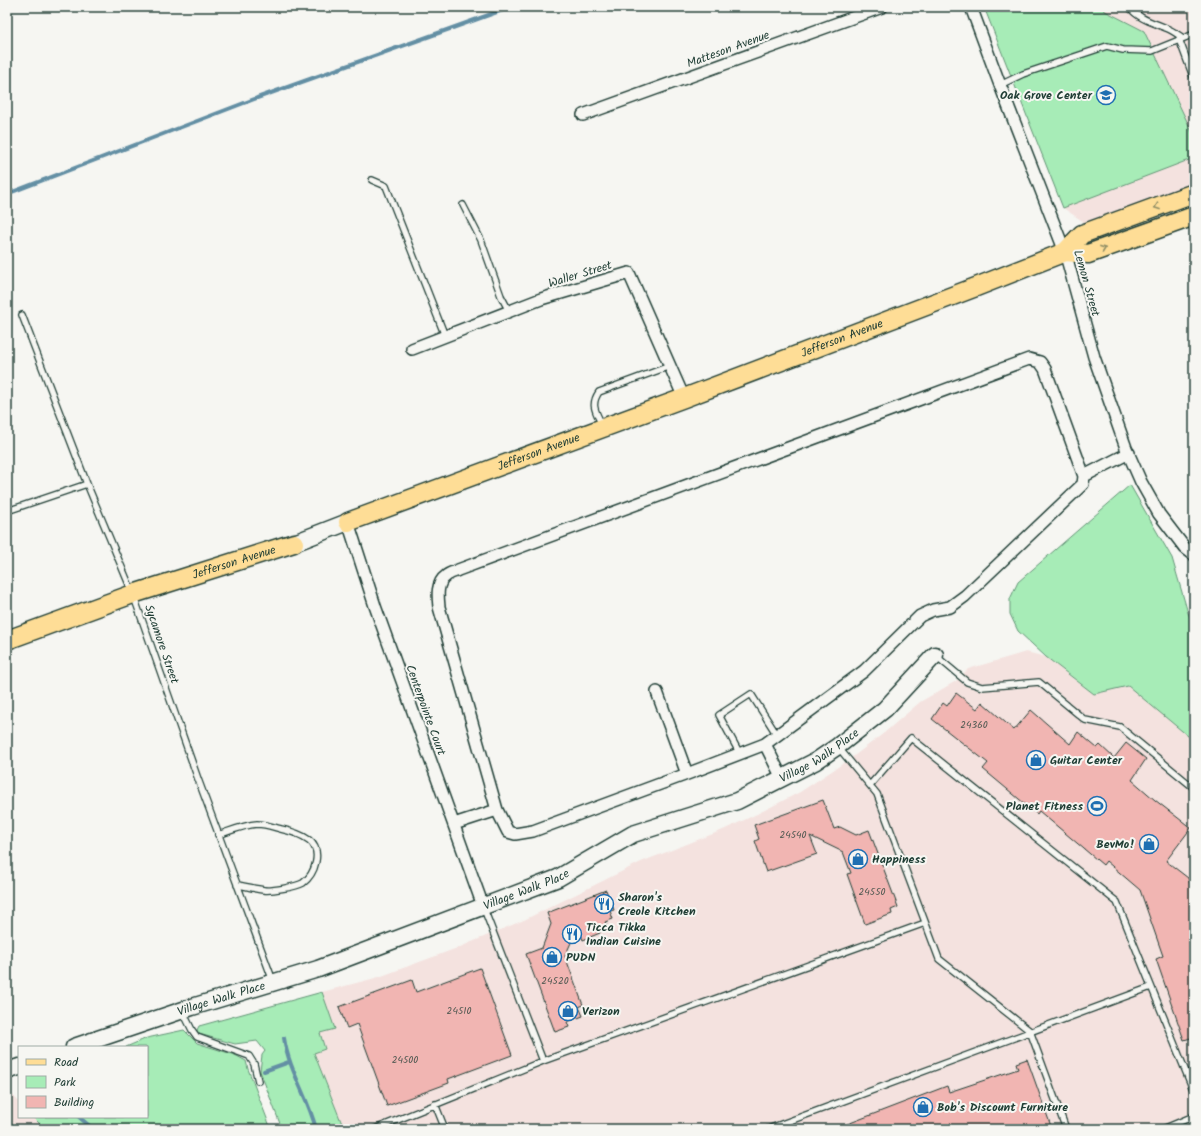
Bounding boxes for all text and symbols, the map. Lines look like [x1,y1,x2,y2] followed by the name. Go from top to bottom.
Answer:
[684,25,773,73] street label: Matteson Avenue
[1095,84,1117,106] school or university icon: Oak Grove Center
[1000,86,1093,105] place label: Oak Grove Center
[1154,202,1161,210] one-way arrow
[1099,245,1106,254] one-way arrow
[1068,248,1105,319] street label: Lemon Street
[546,256,615,293] street label: Waller Street
[798,314,886,363] street label: Jefferson Avenue
[495,428,583,476] street label: Jefferson Avenue
[190,540,279,585] street label: Jefferson Avenue
[139,602,184,687] street label: Sycamore Street
[400,662,451,759] street label: Centerpointe Court
[960,717,988,733] house number: 24360
[776,723,864,788] street label: Village Walk Place
[1025,749,1047,771] shop icon: Guitar Center
[1050,751,1123,770] place label: Guitar Center
[1086,795,1108,817] sports icon: Planet Fitness
[1006,797,1083,816] place label: Planet Fitness
[779,827,807,843] house number: 24540
[1138,833,1160,855] shop icon: BevMo!
[1096,835,1135,854] place label: BevMo!
[847,848,869,870] shop icon: Happiness
[872,850,926,869] place label: Happiness
[481,864,574,915] street label: Village Walk Place
[858,884,886,900] house number: 24550
[618,888,696,921] place label: Sharon's Creole Kitchen
[593,893,615,915] restaurant icon: Sharon's Creole Kitchen
[586,918,661,951] place label: Ticca Tikka Indian Cuisine
[561,923,583,945] restaurant icon: Ticca Tikka Indian Cuisine
[541,946,563,968] shop icon: PUDN
[566,948,596,967] place label: PUDN
[541,973,569,989] house number: 24520
[175,976,268,1021] street label: Village Walk Place
[557,1000,579,1022] shop icon: Verizon
[582,1002,620,1021] place label: Verizon
[447,1003,471,1019] house number: 24510
[18,1046,148,1118] legend
[392,1052,418,1068] house number: 24500
[54,1053,79,1072] text: Road
[54,1073,76,1092] text: Park
[54,1093,94,1112] text: Building
[912,1096,934,1118] shop icon: Bob's Discount Furniture
[937,1098,1068,1117] place label: Bob's Discount Furniture

